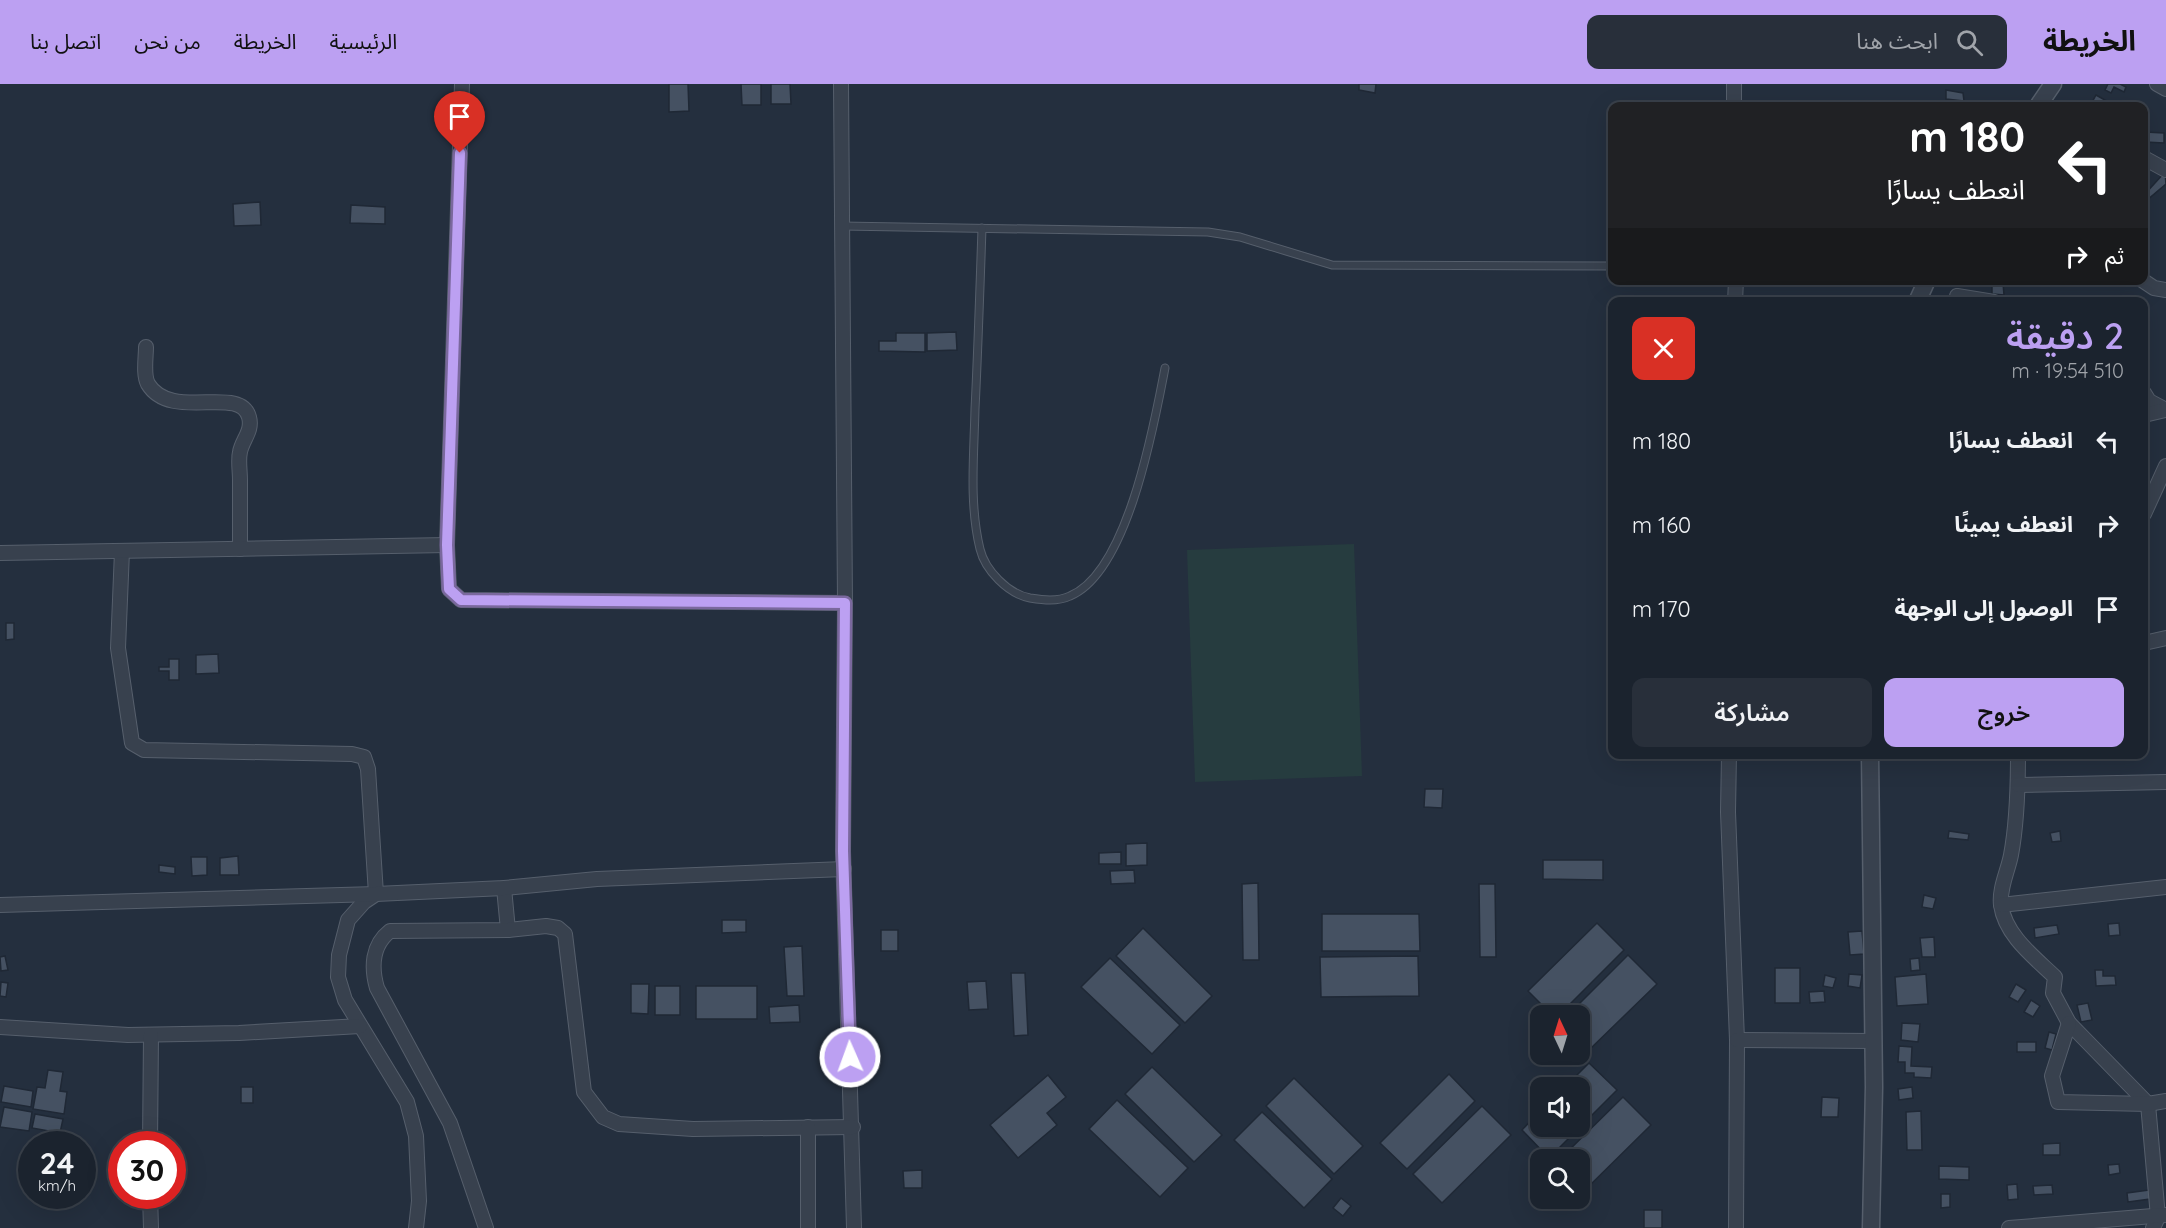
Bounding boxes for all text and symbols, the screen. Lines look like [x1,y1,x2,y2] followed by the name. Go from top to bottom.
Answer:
[1587,15,2007,69] search box
[2043,23,2136,58] text: الخريطة
[1953,26,1986,59] icon: search
[1856,27,1938,55] text: ابحث هنا
[30,28,101,54] text: اتصل بنا
[134,28,201,54] text: من نحن
[234,28,297,54] text: الخريطة
[330,28,397,54] text: الرئيسية
[434,91,485,153] pin
[443,100,476,133] icon: arrive
[1909,110,2025,163] text: 180 m
[2046,126,2124,204] icon: left
[1887,172,2025,206] text: انعطف يسارًا
[2060,240,2093,273] icon: right
[2105,242,2124,270] text: ثم
[2006,313,2124,358] text: 2 دقيقة
[1632,317,1695,380] button: close
[2012,358,2124,383] text: 510 m · 19:54
[2091,425,2124,458] icon: left
[1949,426,2073,454] text: انعطف يسارًا
[1632,427,1691,455] text: 180 m
[2091,509,2124,542] icon: right
[1954,510,2073,538] text: انعطف يمينًا
[1632,511,1691,539] text: 160 m
[2091,593,2124,626] icon: arrive
[1895,594,2073,622] text: الوصول إلى الوجهة
[1632,595,1691,623] text: 170 m
[1632,678,1872,747] button: مشاركة
[1884,678,2124,747] button: خروج
[1530,1005,1590,1065] north arrow
[1530,1005,1590,1209] map controls
[818,1025,882,1089] position arrow
[1530,1077,1590,1137] button: sound
[108,1131,186,1209] speed limit sign: 30
[40,1144,74,1182] text: 24
[1530,1149,1590,1209] button: search
[38,1176,76,1195] text: km/h

